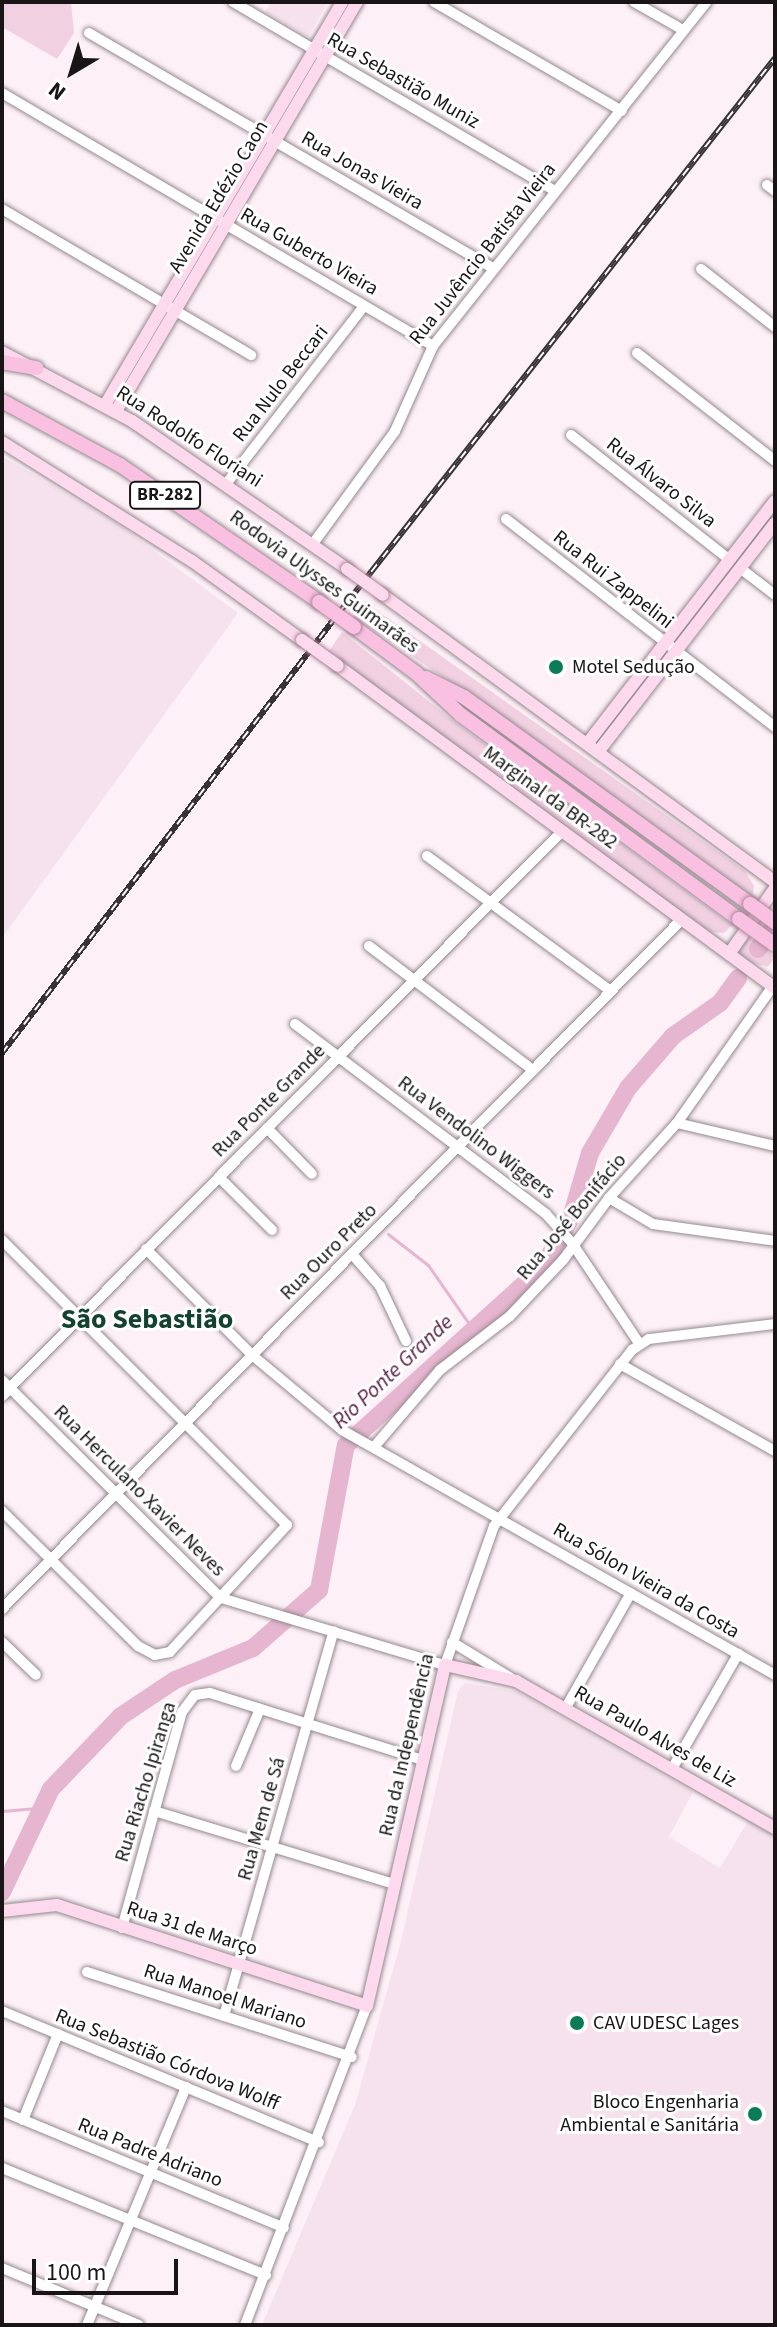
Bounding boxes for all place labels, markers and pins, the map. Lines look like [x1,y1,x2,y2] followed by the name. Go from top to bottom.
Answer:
[572,655,695,679] place label: Motel Sedução
[547,658,565,676] marker: Motel Sedução
[593,2011,739,2035] place label: CAV UDESC Lages
[568,2014,586,2032] marker: CAV UDESC Lages
[560,2090,739,2137] place label: Bloco Engenharia Ambiental e Sanitária
[746,2105,764,2123] marker: Bloco Engenharia Ambiental e Sanitária

